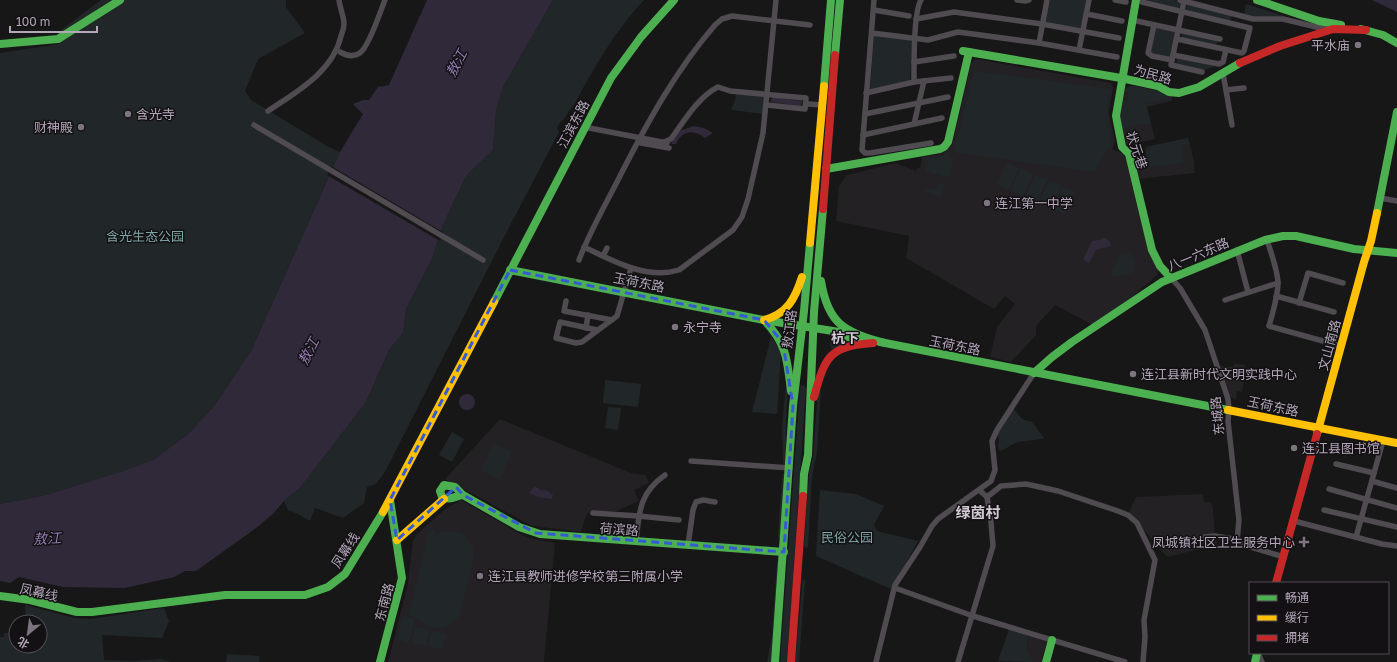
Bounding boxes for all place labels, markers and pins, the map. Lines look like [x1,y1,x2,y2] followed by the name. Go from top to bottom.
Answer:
[1311,37,1350,53] place label: 平水庙
[1353,40,1363,50] marker: 平水庙
[136,106,175,122] place label: 含光寺
[123,109,133,119] marker: 含光寺
[34,119,73,135] place label: 财神殿
[76,122,86,132] marker: 财神殿
[995,195,1073,211] place label: 连江第一中学
[982,198,992,208] marker: 连江第一中学
[683,319,722,335] place label: 永宁寺
[670,322,680,332] marker: 永宁寺
[1141,366,1297,382] place label: 连江县新时代文明实践中心
[1128,369,1138,379] marker: 连江县新时代文明实践中心
[1302,440,1380,456] place label: 连江县图书馆
[1289,443,1299,453] marker: 连江县图书馆
[1152,534,1295,550] place label: 凤城镇社区卫生服务中心
[1298,536,1310,548] marker: 凤城镇社区卫生服务中心
[488,568,683,584] place label: 连江县教师进修学校第三附属小学
[475,571,485,581] marker: 连江县教师进修学校第三附属小学

